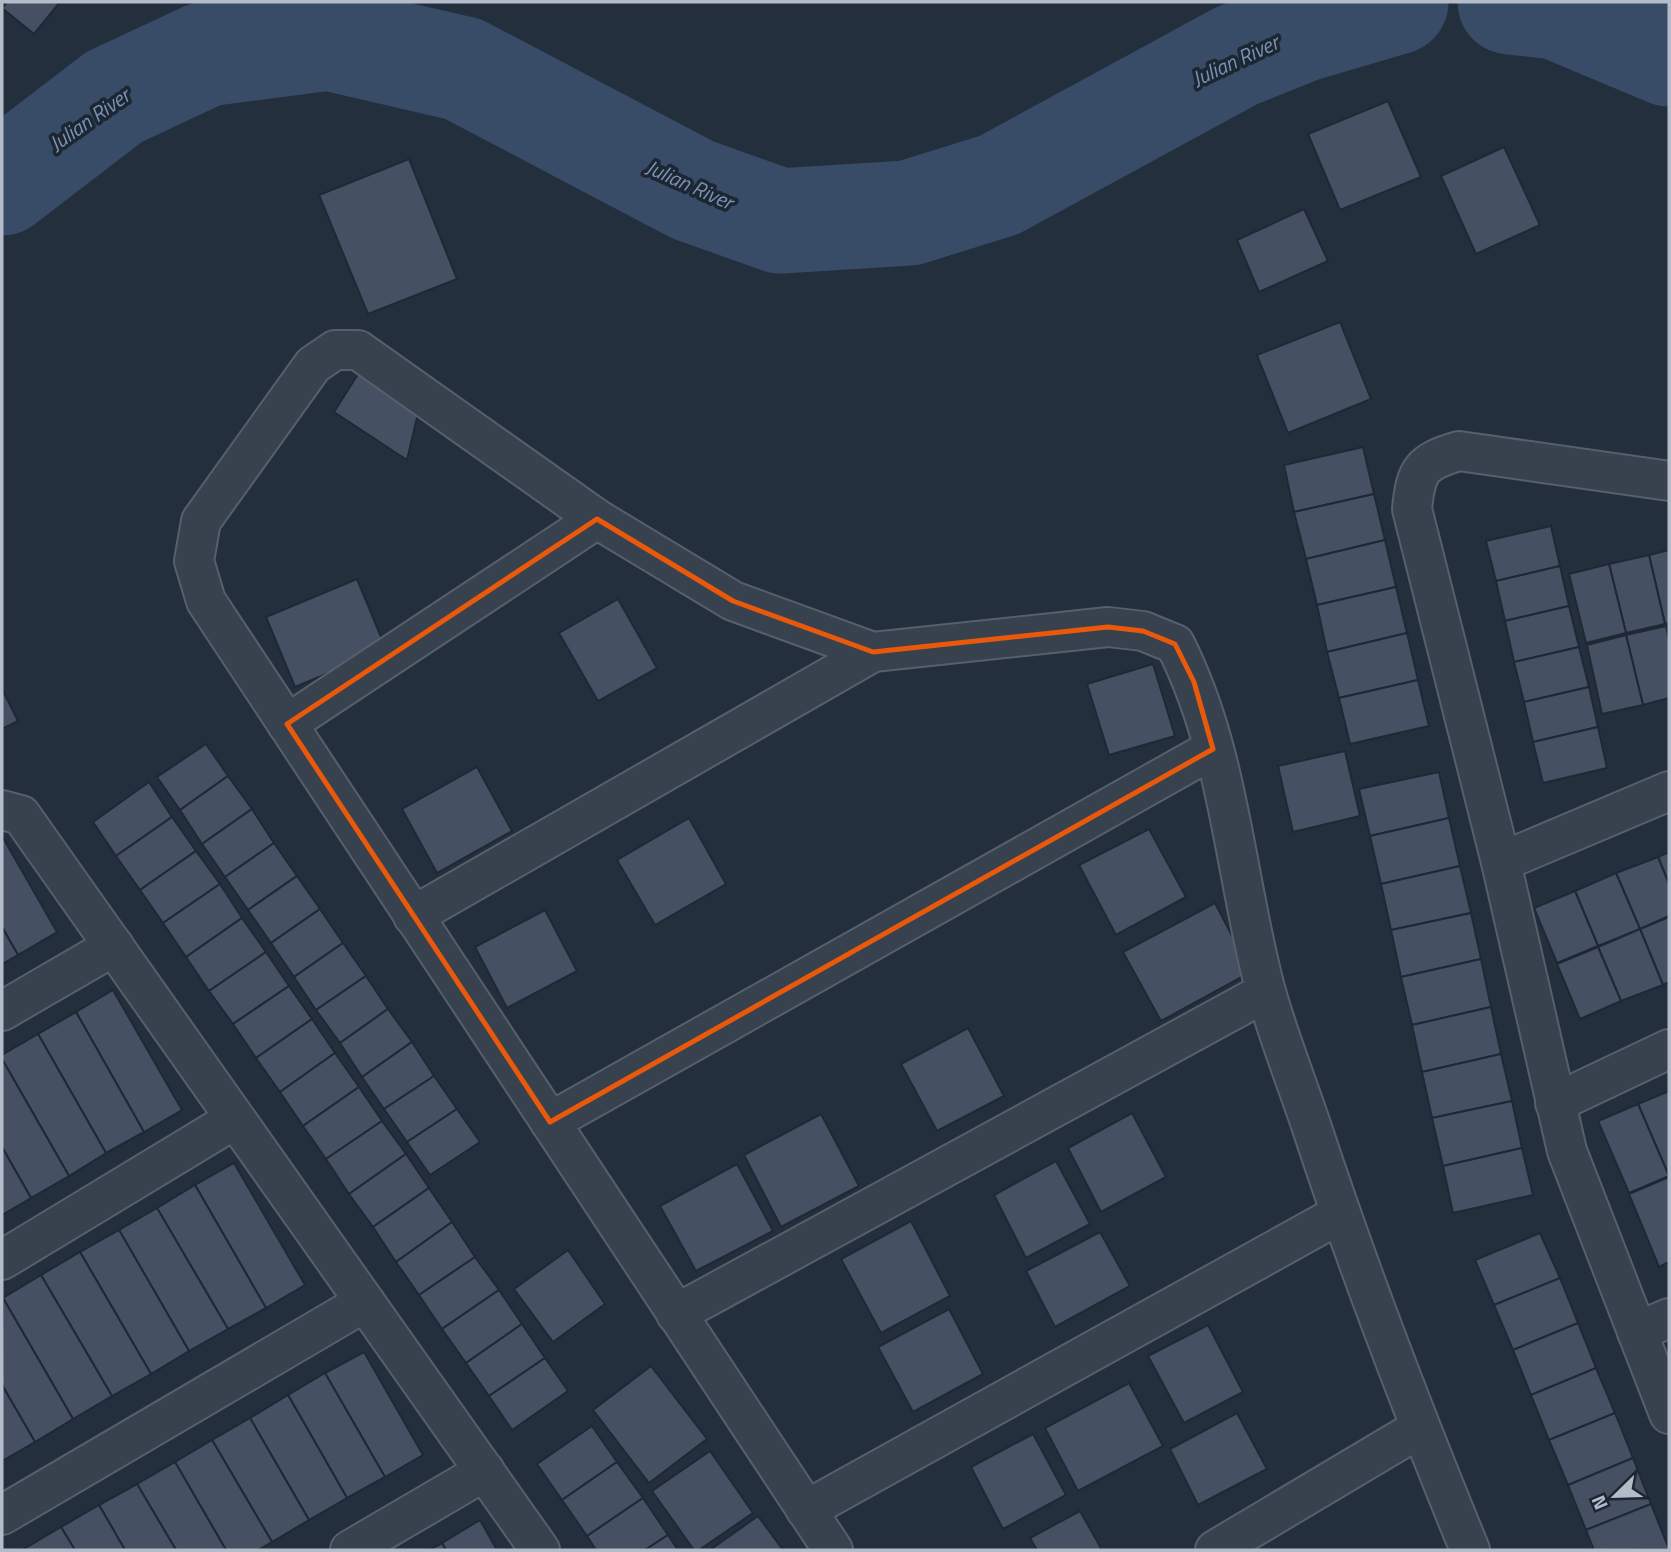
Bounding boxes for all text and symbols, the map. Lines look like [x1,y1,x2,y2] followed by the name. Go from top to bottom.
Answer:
[1186,25,1286,94] water label: Julian River
[42,78,138,159] water label: Julian River
[641,151,741,218] water label: Julian River
[1580,1461,1650,1531] north arrow
[1583,1491,1615,1515] text: N

